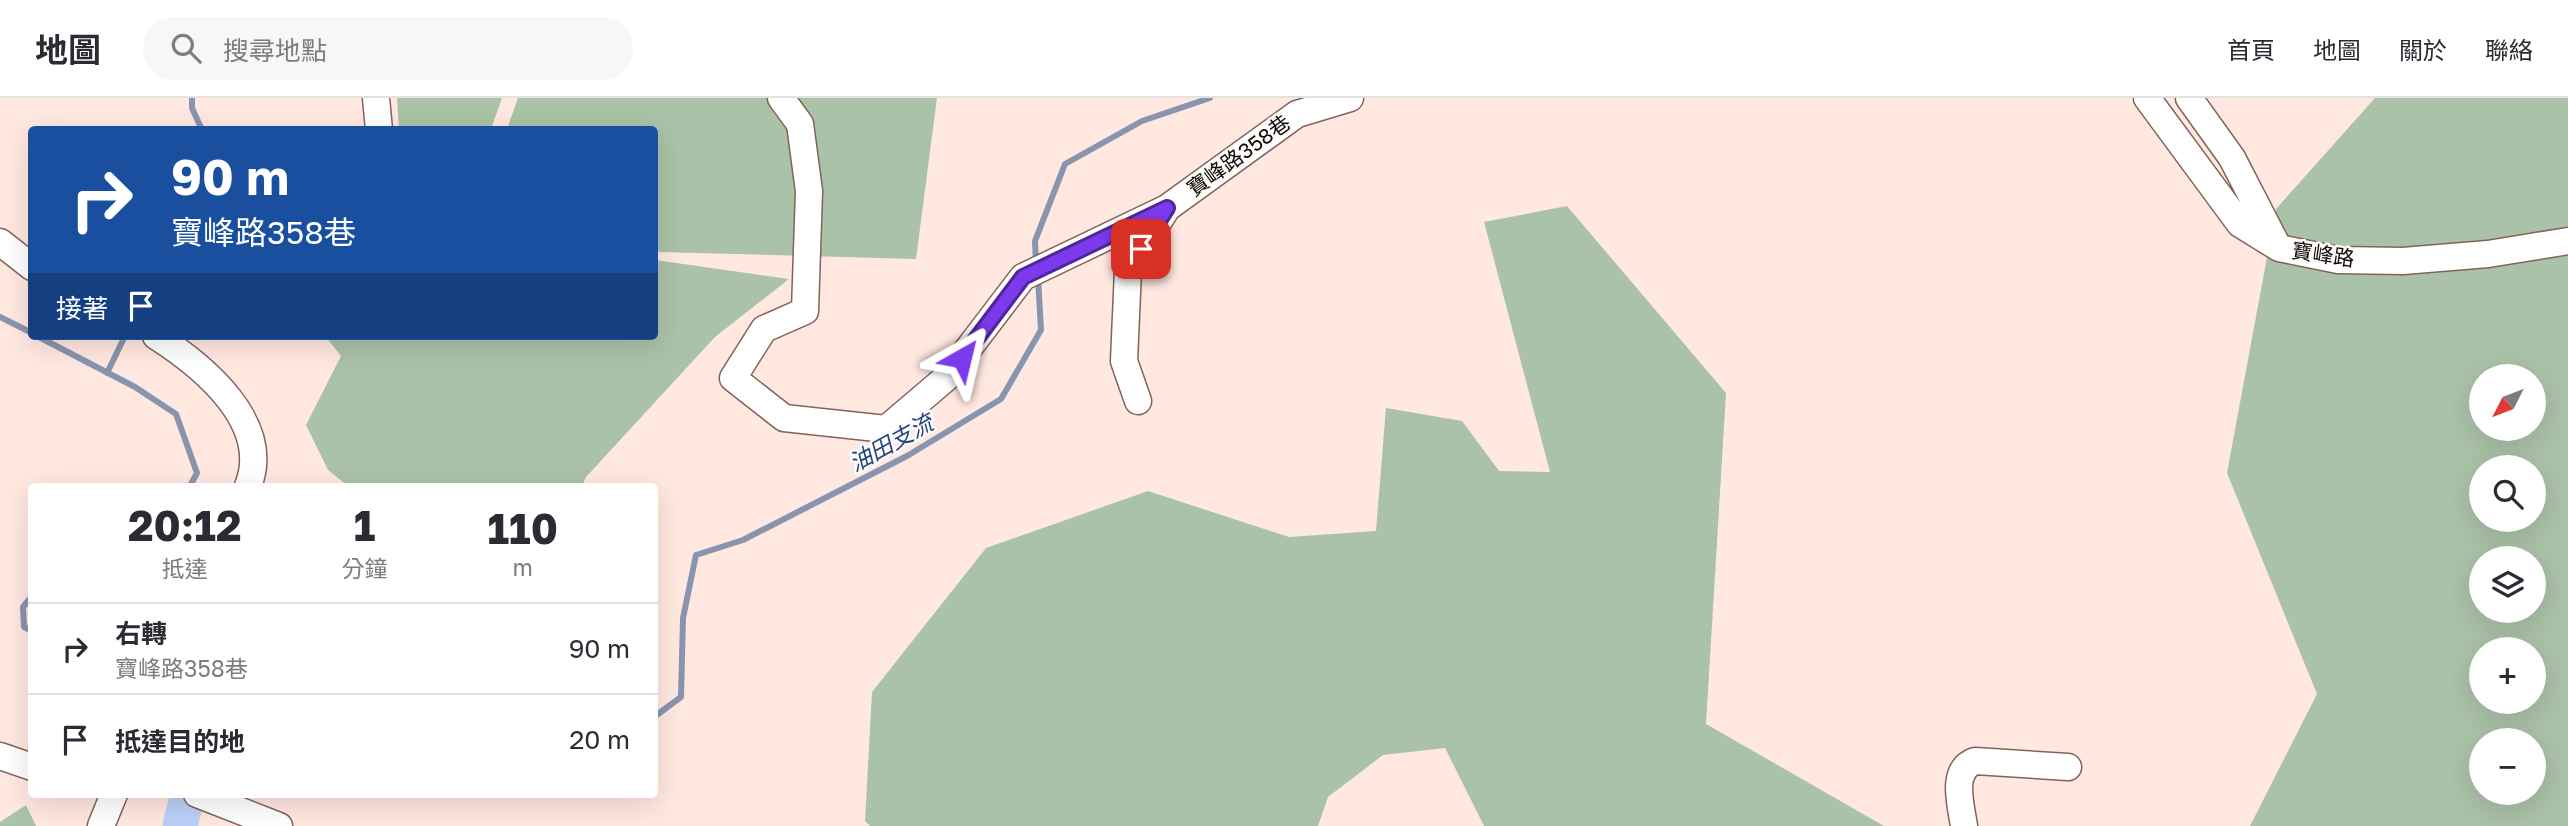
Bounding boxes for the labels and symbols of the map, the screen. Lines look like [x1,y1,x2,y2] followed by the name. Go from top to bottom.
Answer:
[1182,109,1295,201] street label: 寶峰路358巷
[1111,219,1171,279] pin
[2290,237,2356,271] street label: 寶峰路
[925,321,999,395] position arrow
[2469,364,2546,441] north arrow
[843,406,940,477] water label: 油田支流

